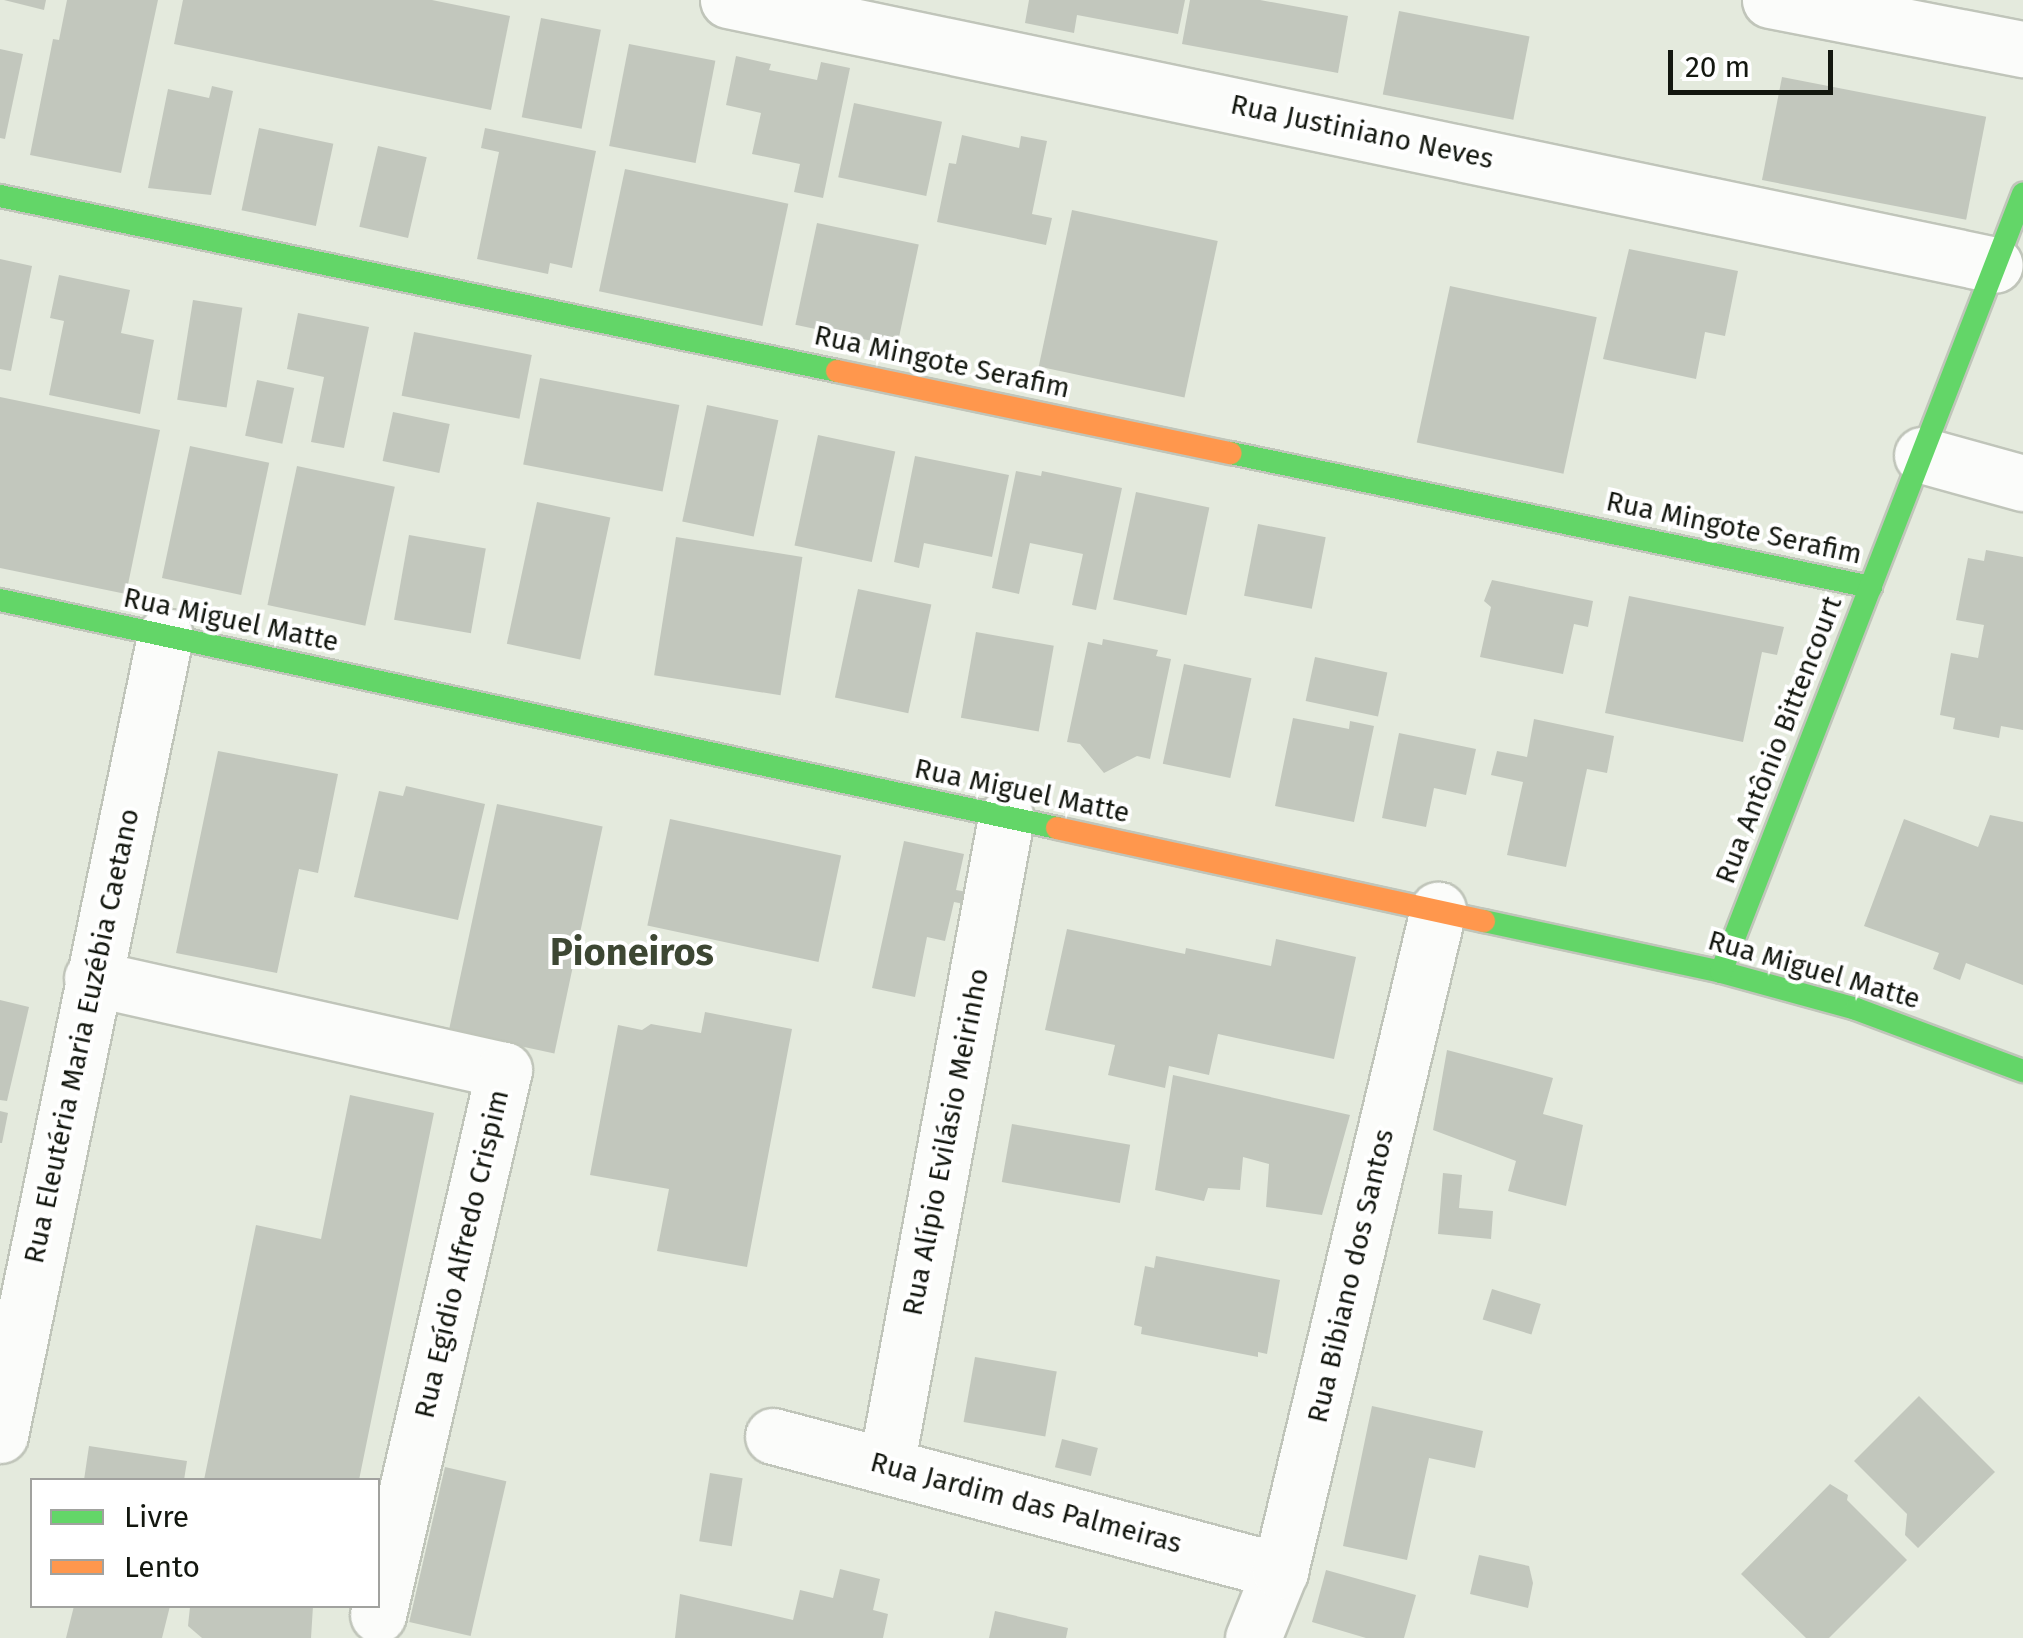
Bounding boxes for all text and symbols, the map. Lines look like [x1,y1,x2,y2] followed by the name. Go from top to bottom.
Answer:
[1673,30,1838,92] scale bar
[1685,49,1750,85] text: 20 m
[1228,88,1496,176] street label: Rua Justiniano Neves
[811,318,1073,406] street label: Rua Mingote Serafim
[1603,484,1865,572] street label: Rua Mingote Serafim
[120,581,342,659] street label: Rua Miguel Matte
[1709,592,1849,888] street label: Rua Antônio Bittencourt
[911,752,1133,830] street label: Rua Miguel Matte
[17,806,147,1266] street label: Rua Eleutéria Maria Euzébia Caetano
[1704,924,1924,1016] street label: Rua Miguel Matte
[550,930,714,976] district label: Pioneiros
[896,966,996,1318] street label: Rua Alípio Evilásio Meirinho
[408,1086,516,1422] street label: Rua Egídio Alfredo Crispim
[1301,1126,1401,1426] street label: Rua Bibiano dos Santos
[867,1445,1185,1561] street label: Rua Jardim das Palmeiras
[30,1478,380,1608] legend
[124,1499,189,1535] text: Livre
[124,1549,200,1585] text: Lento

